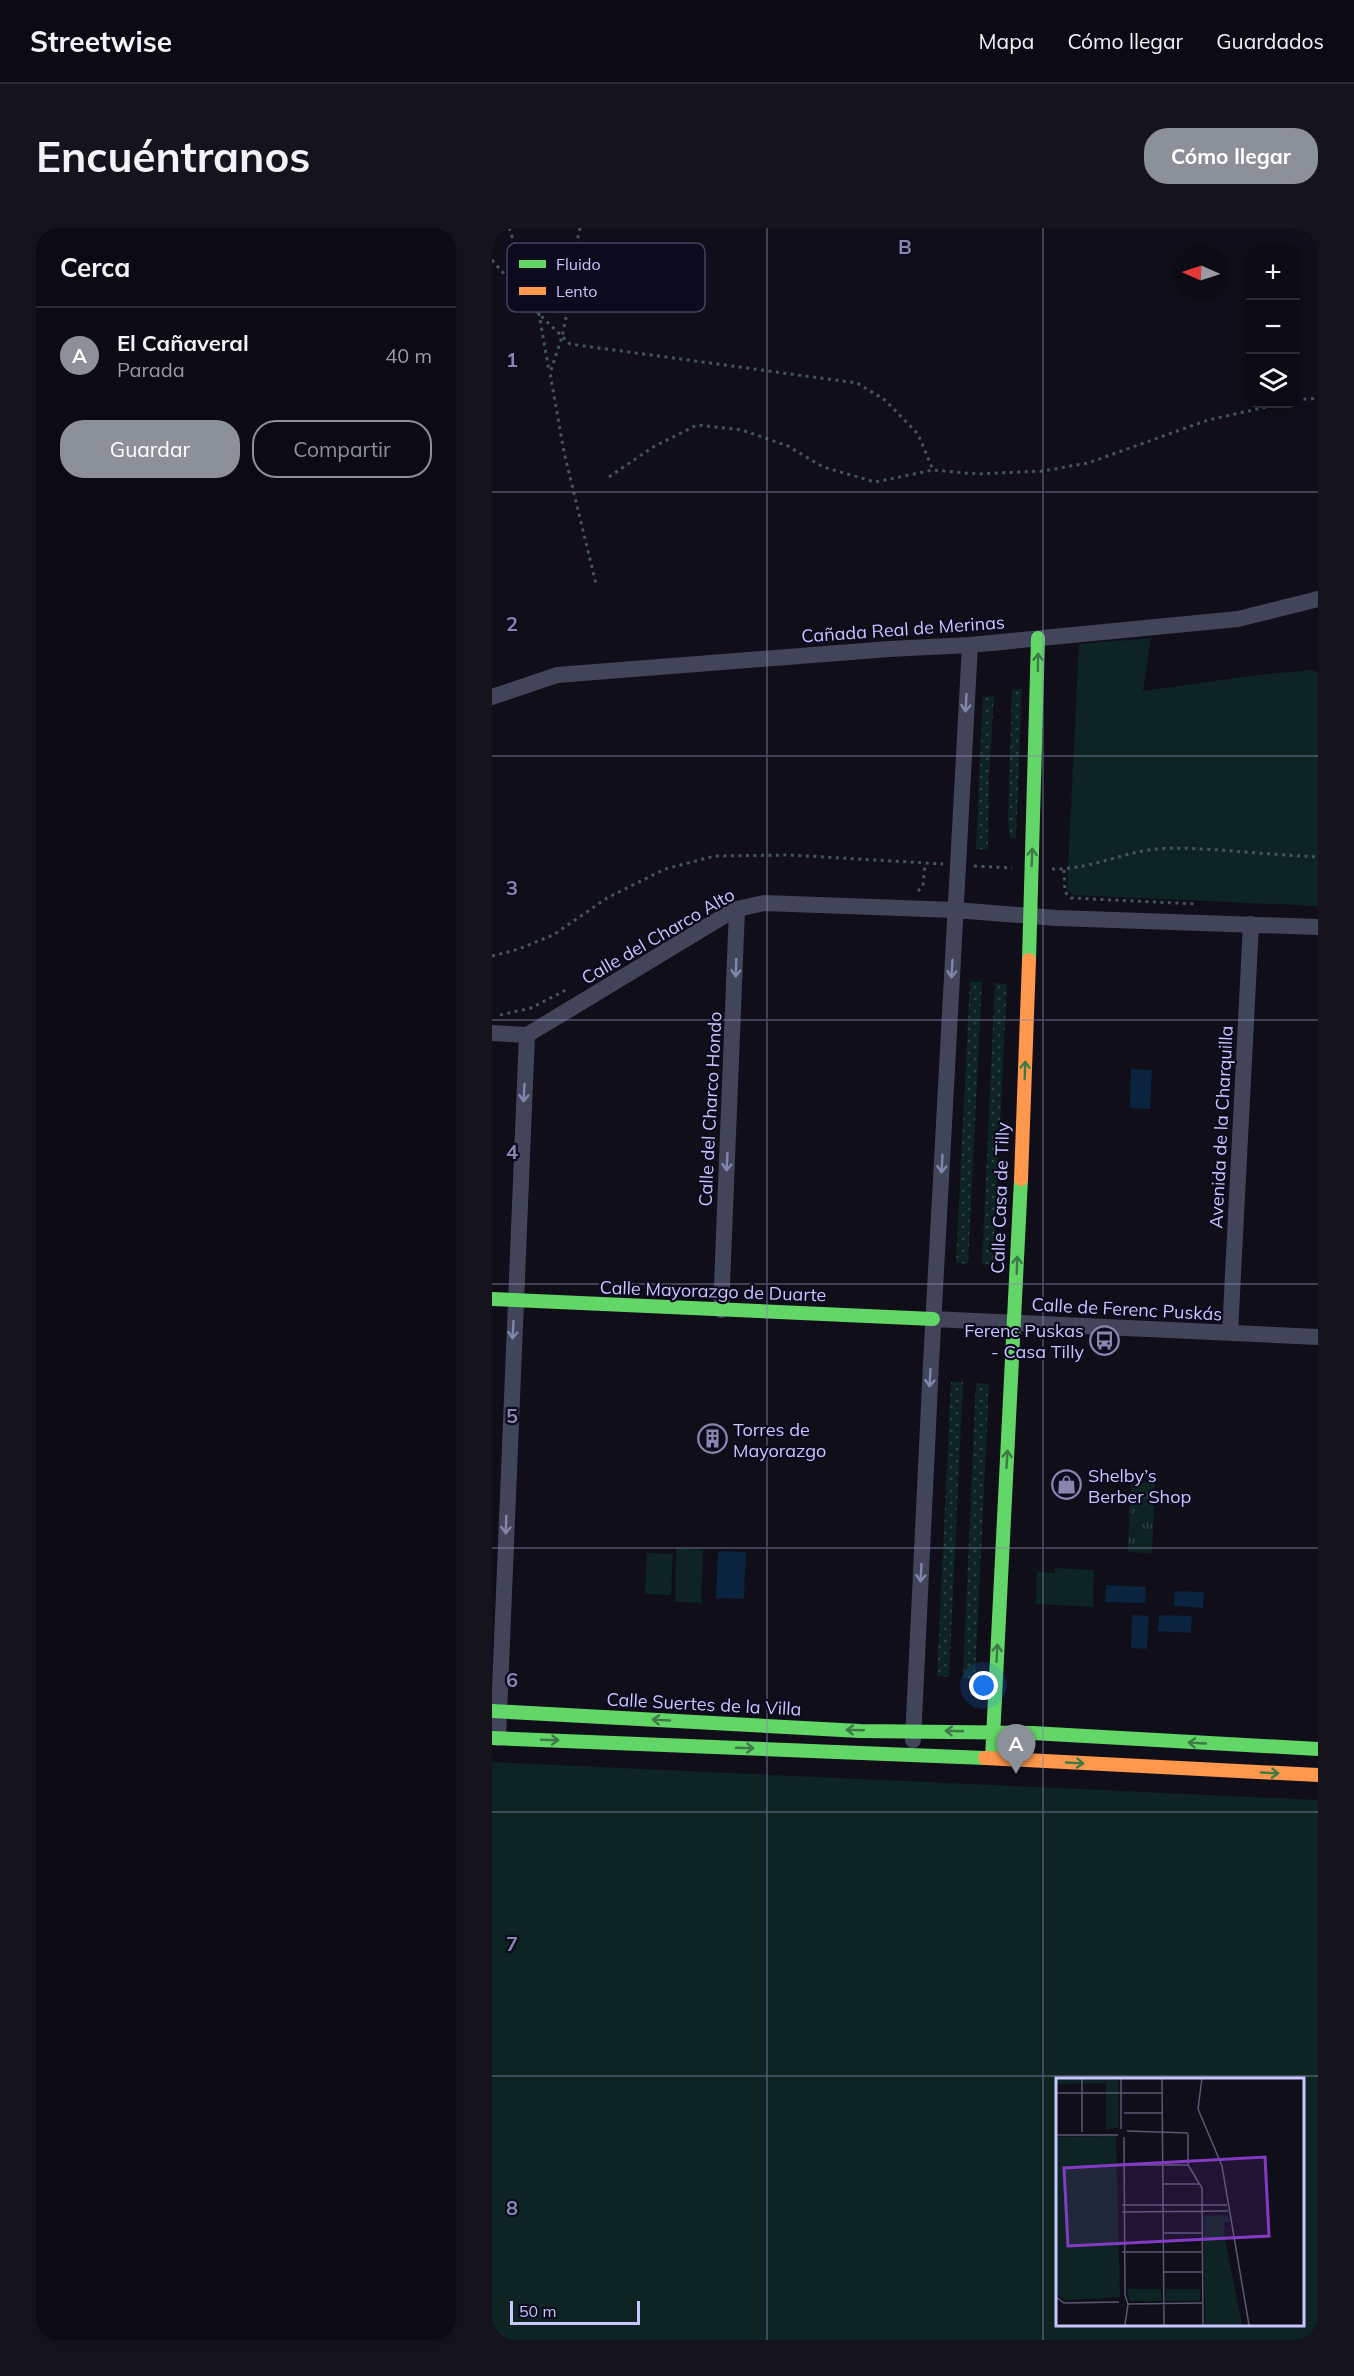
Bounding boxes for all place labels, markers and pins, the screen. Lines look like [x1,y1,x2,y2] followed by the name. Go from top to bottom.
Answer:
[964,1319,1084,1363] place label: Ferenc Puskas - Casa Tilly
[1089,1324,1121,1356] bus stop icon: Ferenc Puskas - Casa Tilly
[733,1418,826,1462] place label: Torres de Mayorazgo
[696,1423,728,1455] building icon: Torres de Mayorazgo
[1088,1464,1191,1508] place label: Shelby’s Berber Shop
[1051,1469,1083,1501] shop icon: Shelby’s Berber Shop
[996,1724,1036,1774] pin: A

